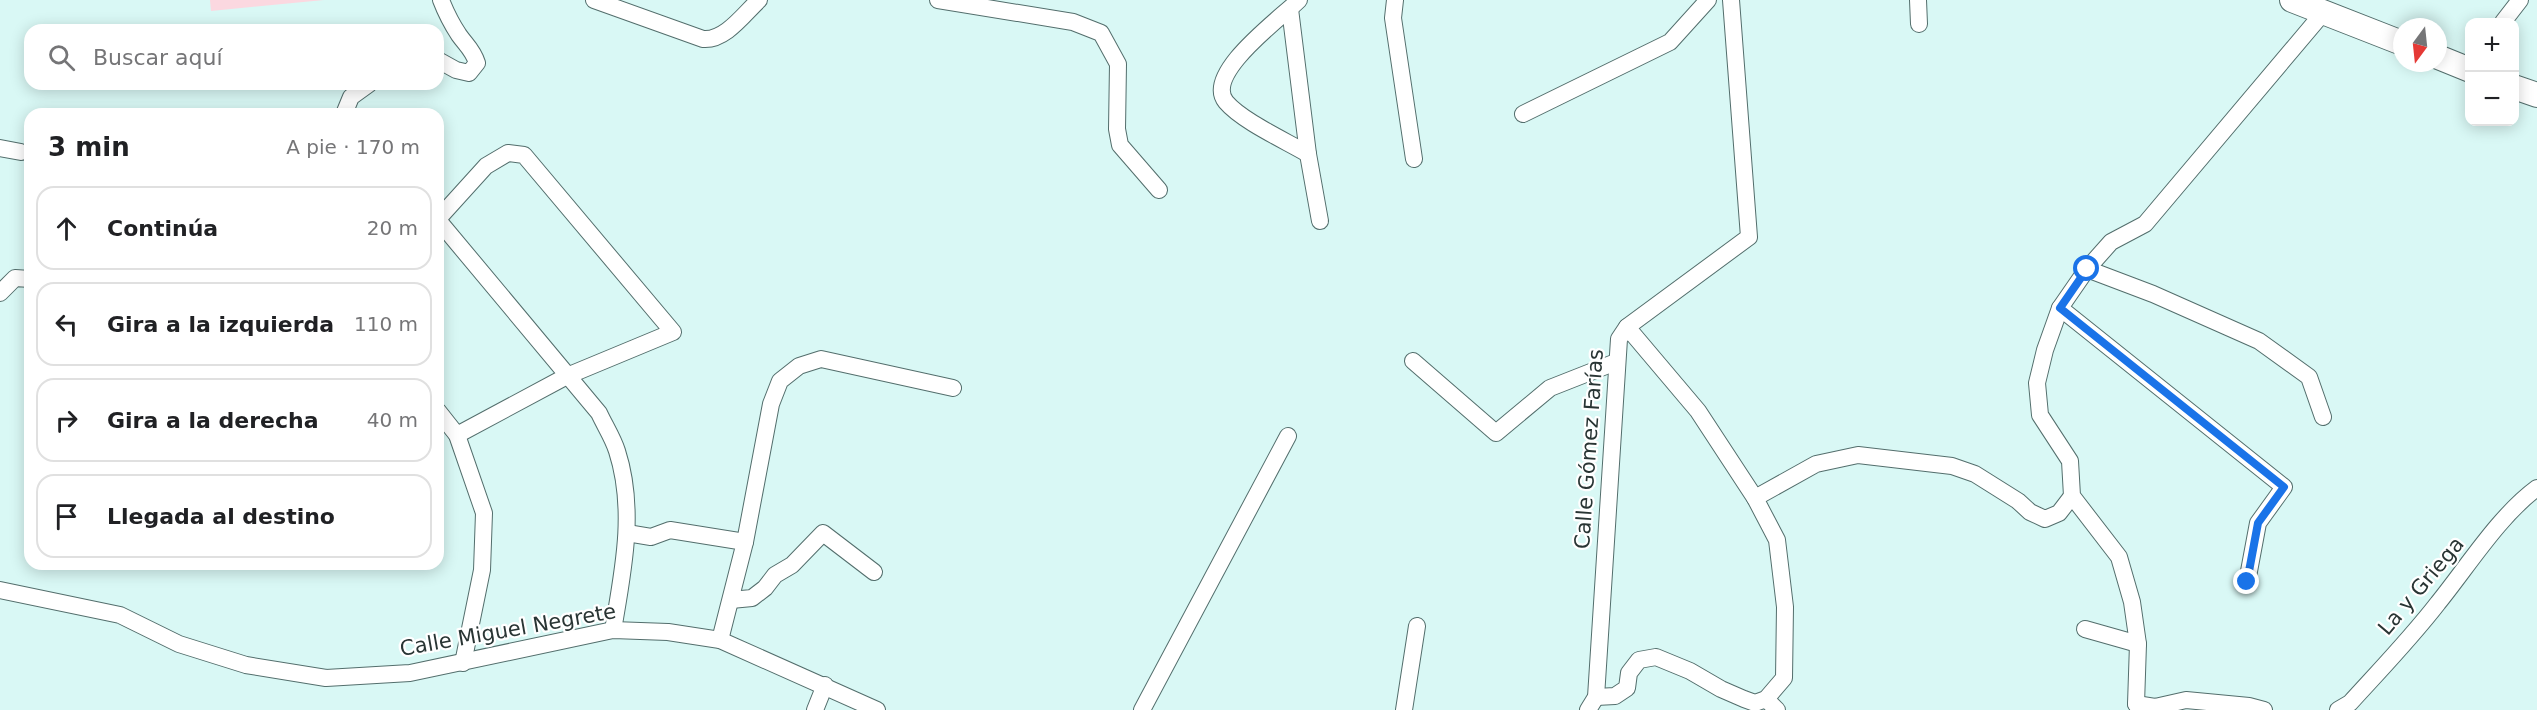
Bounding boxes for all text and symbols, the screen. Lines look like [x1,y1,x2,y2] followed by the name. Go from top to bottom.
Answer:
[2393,18,2447,72] north arrow
[2465,18,2519,126] map controls
[2465,18,2519,72] button: +
[24,24,444,90] search box
[45,41,78,74] icon: search
[93,45,223,70] text: Buscar aquí
[2465,72,2519,126] button: −
[48,132,130,162] text: 3 min
[286,135,420,159] text: A pie · 170 m
[50,212,83,245] icon: ahead
[107,216,218,241] text: Continúa
[367,216,418,240] text: 20 m
[2073,255,2099,281] route start
[50,308,83,341] icon: left
[107,312,334,337] text: Gira a la izquierda
[354,312,418,336] text: 110 m
[1570,348,1608,550] street label: Calle Gómez Farías
[50,404,83,437] icon: right
[107,408,319,433] text: Gira a la derecha
[367,408,418,432] text: 40 m
[50,500,83,533] icon: arrive
[107,504,335,529] text: Llegada al destino
[2373,532,2469,640] street label: La y Griega
[2233,568,2259,594] route end
[398,599,618,661] street label: Calle Miguel Negrete

